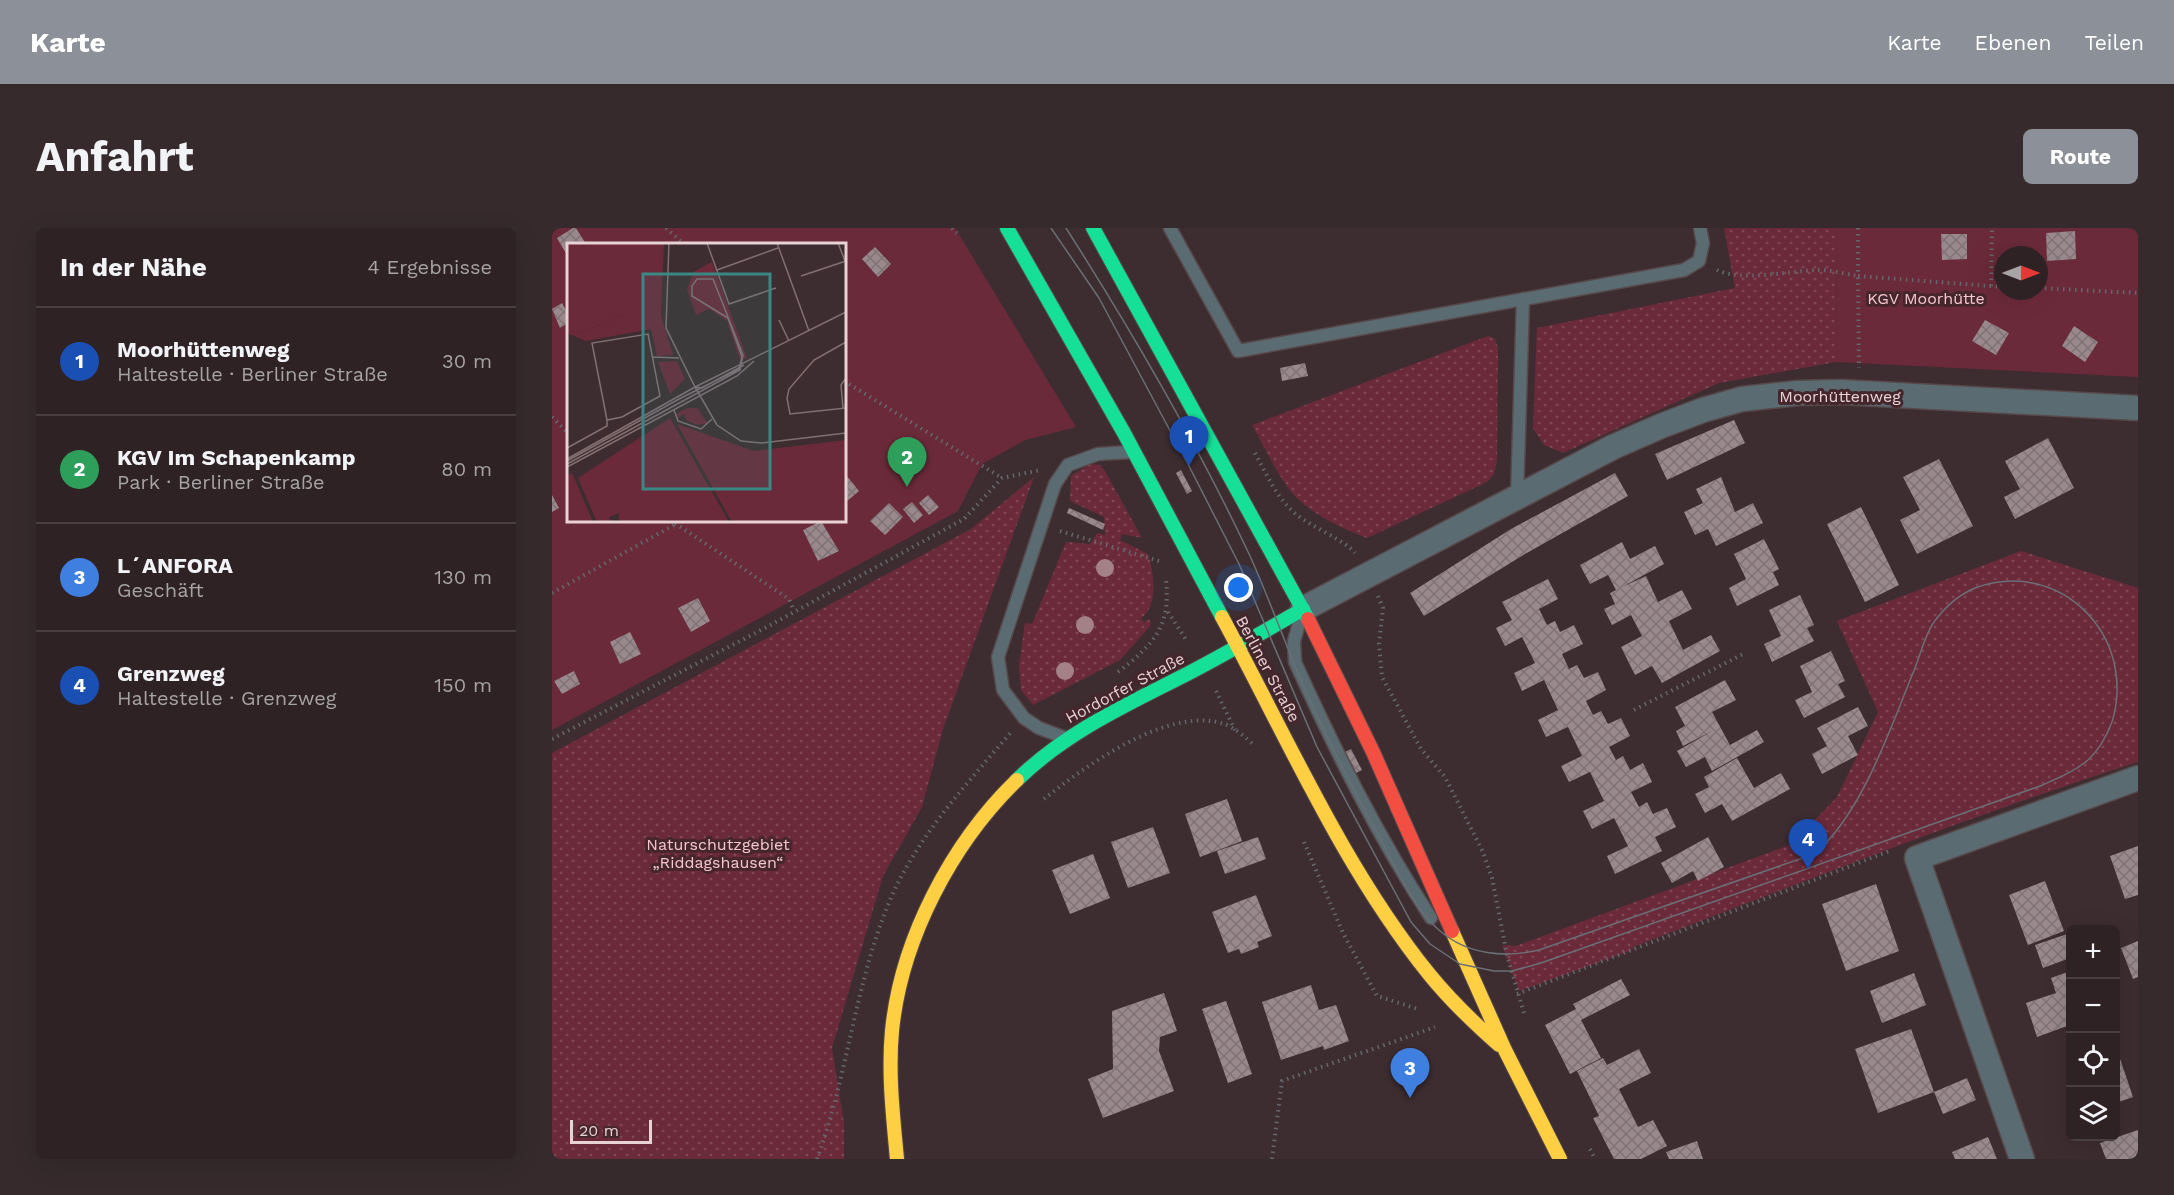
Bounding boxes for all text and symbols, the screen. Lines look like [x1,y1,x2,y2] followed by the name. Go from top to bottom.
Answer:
[30,26,106,59] text: Karte
[1887,30,1942,55] text: Karte
[1975,30,2051,55] text: Ebenen
[2084,30,2144,55] text: Teilen
[2023,129,2138,184] button: Route
[36,132,194,181] text: Anfahrt
[567,243,846,522] inset map
[1994,246,2048,300] north arrow
[60,252,207,282] text: In der Nähe
[368,255,492,279] text: 4 Ergebnisse
[1867,289,1985,308] park label: KGV Moorhütte
[117,337,289,362] text: Moorhüttenweg
[75,349,84,373] text: 1
[442,349,492,373] text: 30 m
[117,362,388,386] text: Haltestelle · Berliner Straße
[1779,387,1901,406] street label: Moorhüttenweg
[1170,416,1208,466] pin: 1
[888,438,926,487] pin: 2
[117,445,355,470] text: KGV Im Schapenkamp
[74,457,85,481] text: 2
[441,457,492,481] text: 80 m
[117,470,325,494] text: Park · Berliner Straße
[117,553,233,578] text: L´ANFORA
[74,565,85,589] text: 3
[434,565,492,589] text: 130 m
[1224,573,1253,602] your location
[117,578,204,602] text: Geschäft
[1232,613,1304,725] street label: Berliner Straße
[1062,649,1188,727] street label: Hordorfer Straße
[117,661,225,686] text: Grenzweg
[73,673,86,697] text: 4
[434,673,492,697] text: 150 m
[117,686,336,710] text: Haltestelle · Grenzweg
[1788,820,1828,869] pin: 4
[646,835,790,872] park label: Naturschutzgebiet „Riddagshausen“
[2066,925,2120,1141] map controls
[2066,925,2120,979] button: +
[2066,979,2120,1033] button: −
[2066,1033,2120,1087] button: locate
[1390,1048,1430,1098] pin: 3
[2066,1087,2120,1141] button: layers
[570,1117,652,1144] scale bar
[579,1121,619,1140] text: 20 m

